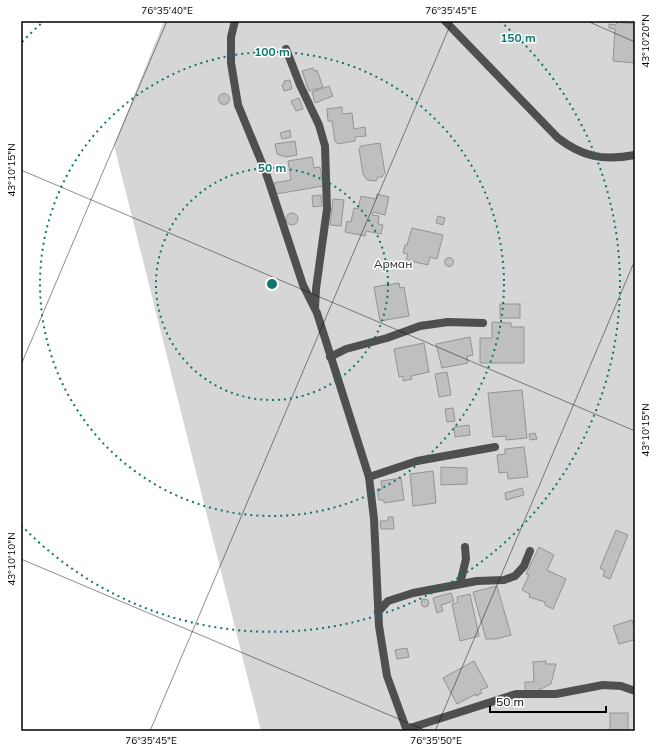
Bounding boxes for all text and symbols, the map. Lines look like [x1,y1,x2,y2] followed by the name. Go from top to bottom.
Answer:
[141,4,193,17] text: 76°35'40"E
[425,4,477,17] text: 76°35'45"E
[639,14,652,68] text: 43°10'20"N
[500,30,536,45] text: 150 m
[254,44,290,59] text: 100 m
[5,143,18,197] text: 43°10'15"N
[258,160,286,175] text: 50 m
[374,256,412,271] park label: Арман
[265,277,279,291] centre of rings
[639,403,652,457] text: 43°10'15"N
[5,532,18,586] text: 43°10'10"N
[490,688,606,714] scale bar
[496,694,524,709] text: 50 m
[125,734,177,747] text: 76°35'45"E
[410,734,462,747] text: 76°35'50"E

